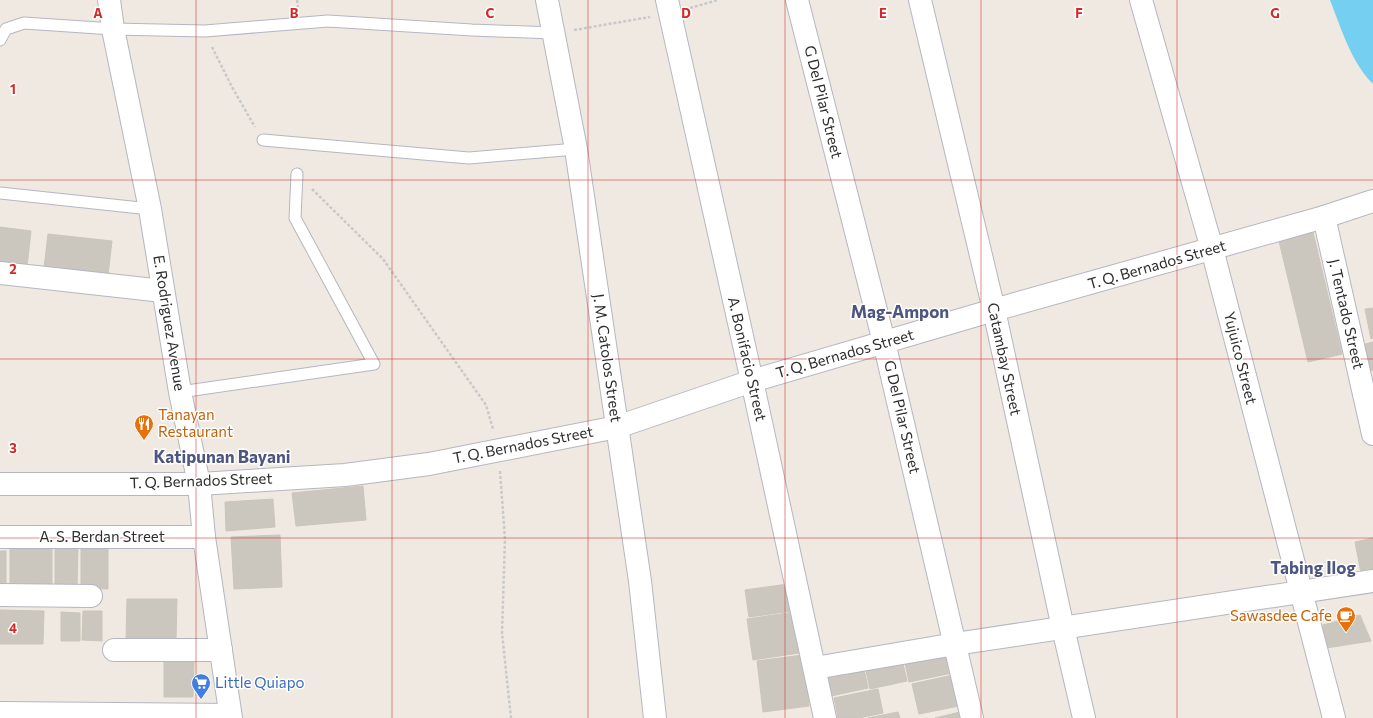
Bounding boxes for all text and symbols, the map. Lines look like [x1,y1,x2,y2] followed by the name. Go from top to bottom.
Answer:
[93,5,103,21] text: A
[290,5,299,21] text: B
[486,5,495,21] text: C
[681,5,691,21] text: D
[879,5,887,21] text: E
[1075,5,1083,21] text: F
[1270,5,1280,21] text: G
[801,43,847,160] street label: G Del Pilar Street
[10,81,16,97] text: 1
[1086,236,1228,292] street label: T. Q. Bernados Street
[150,254,190,392] street label: E. Rodriguez Avenue
[1326,257,1368,371] street label: J. Tentado Street
[9,261,17,277] text: 2
[590,293,626,423] street label: J. M. Catolos Street
[725,295,771,423] street label: A. Bonifacio Street
[851,301,949,322] district label: Mag-Ampon
[984,301,1026,417] street label: Catambay Street
[1221,310,1261,406] street label: Yujuico Street
[774,325,916,381] street label: T. Q. Bernados Street
[881,358,925,475] street label: G Del Pilar Street
[158,405,233,440] place label: Tanayan Restaurant
[133,413,155,441] restaurant icon: Tanayan Restaurant
[451,422,595,466] street label: T. Q. Bernados Street
[9,440,17,456] text: 3
[153,446,291,467] district label: Katipunan Bayani
[129,469,273,491] street label: T. Q. Bernados Street
[39,527,165,545] street label: A. S. Berdan Street
[1270,557,1356,578] district label: Tabing Ilog
[1335,605,1357,633] cafe icon: Sawasdee Cafe
[1230,606,1332,624] place label: Sawasdee Cafe
[9,620,17,636] text: 4
[190,672,212,700] supermarket icon: Little Quiapo
[215,673,305,691] place label: Little Quiapo

